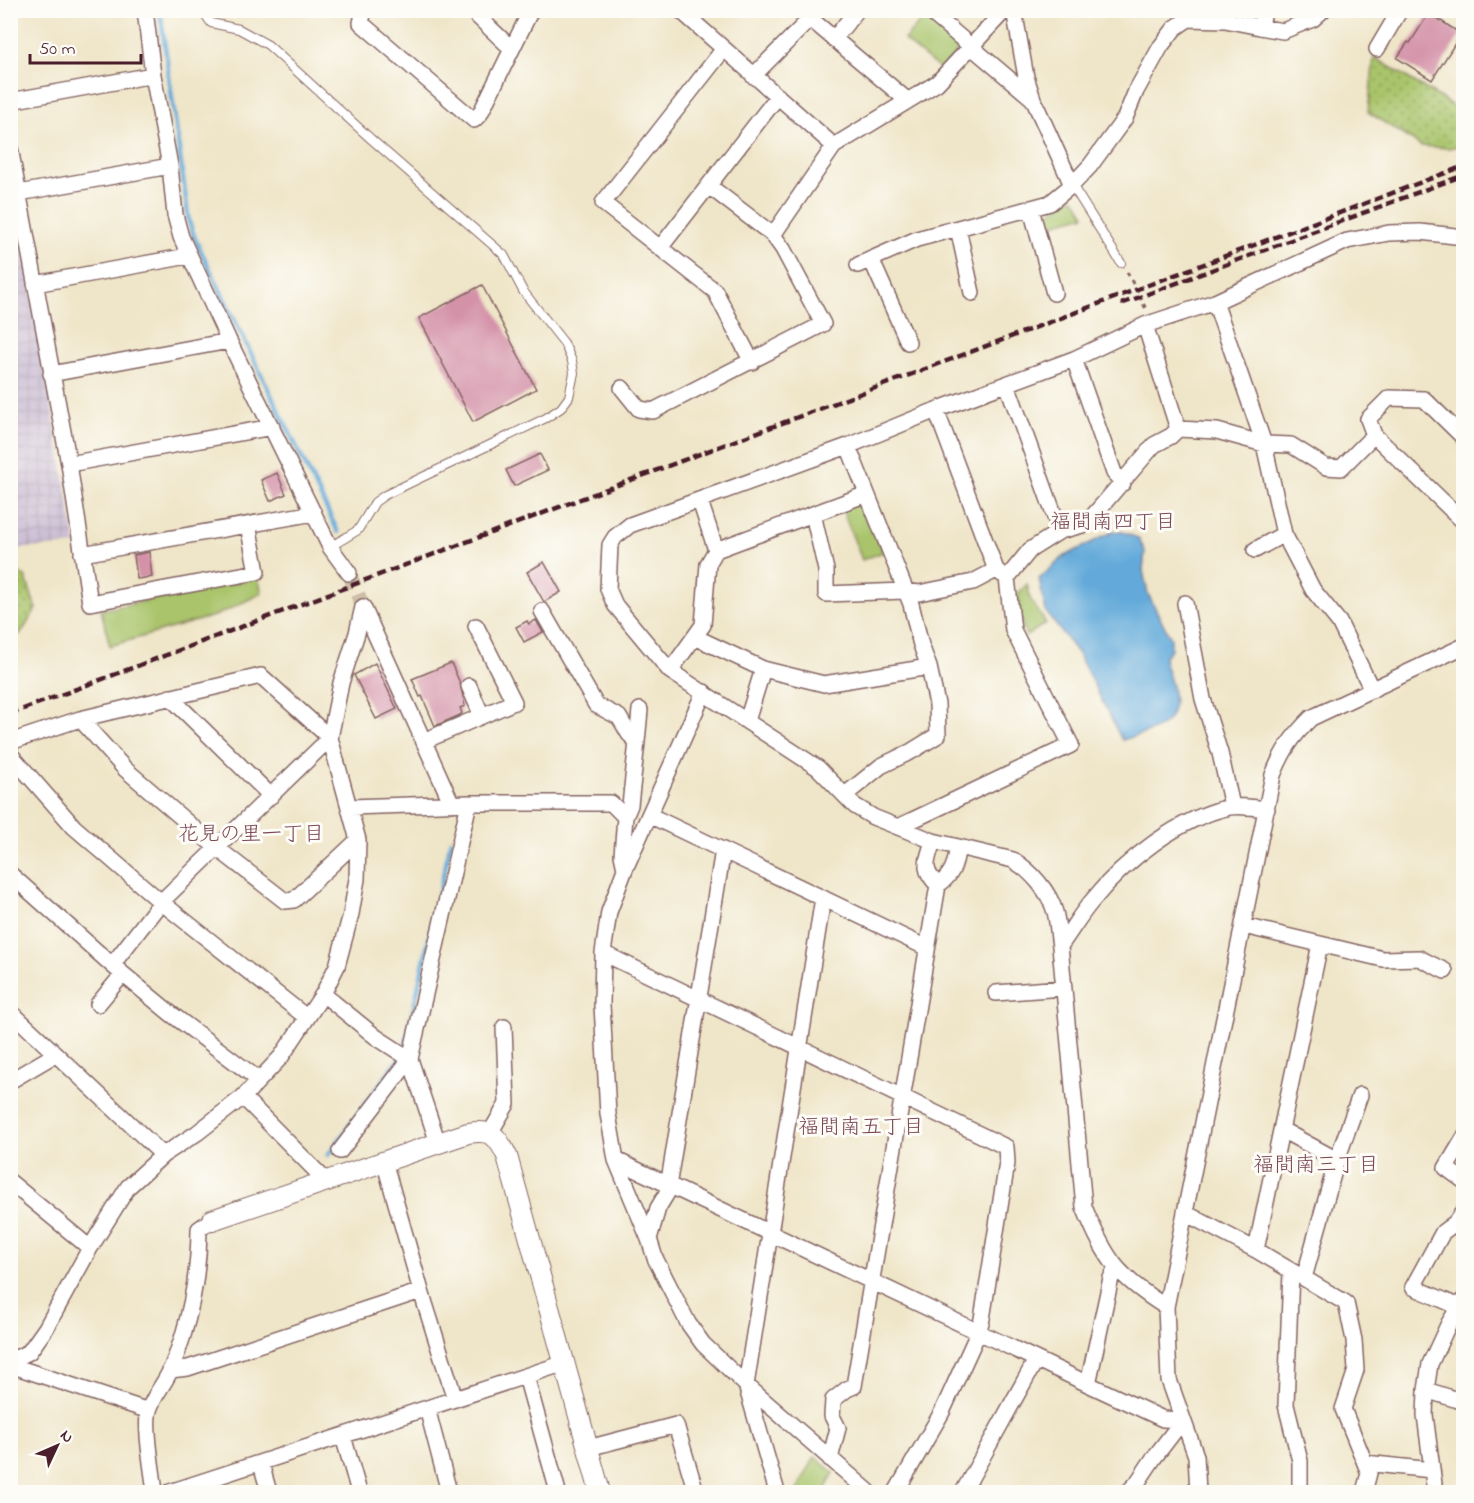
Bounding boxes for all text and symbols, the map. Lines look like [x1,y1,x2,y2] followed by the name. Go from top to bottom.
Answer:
[30,27,141,65] scale bar
[39,37,76,63] text: 50 m
[1050,508,1176,538] district label: 福間南四丁目
[178,820,325,850] district label: 花見の里一丁目
[798,1113,924,1143] district label: 福間南五丁目
[1253,1151,1379,1181] district label: 福間南三丁目
[27,1416,87,1476] north arrow
[54,1425,79,1449] text: N

